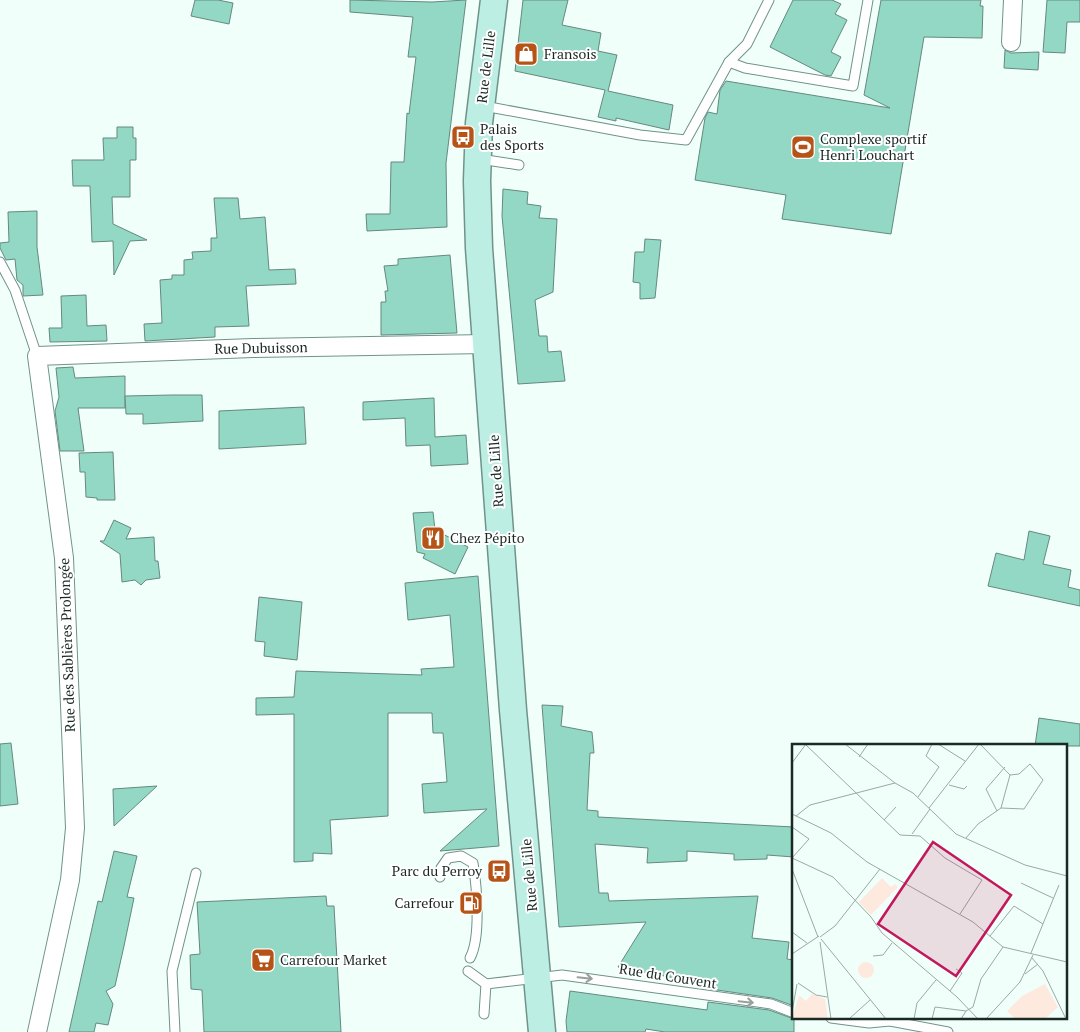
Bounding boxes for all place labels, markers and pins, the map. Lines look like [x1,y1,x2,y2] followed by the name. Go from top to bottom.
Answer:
[513,41,539,67] shop icon: Fransois
[544,44,596,63] place label: Fransois
[480,119,544,154] place label: Palais des Sports
[450,124,476,150] bus stop icon: Palais des Sports
[820,129,927,164] place label: Complexe sportif Henri Louchart
[790,134,816,160] sports icon: Complexe sportif Henri Louchart
[420,525,446,551] restaurant icon: Chez Pépito
[450,528,525,547] place label: Chez Pépito
[486,858,512,884] bus stop icon: Parc du Perroy
[392,861,483,880] place label: Parc du Perroy
[458,890,484,916] fuel station icon: Carrefour
[394,893,455,912] place label: Carrefour
[250,947,276,973] supermarket icon: Carrefour Market
[280,950,388,969] place label: Carrefour Market

